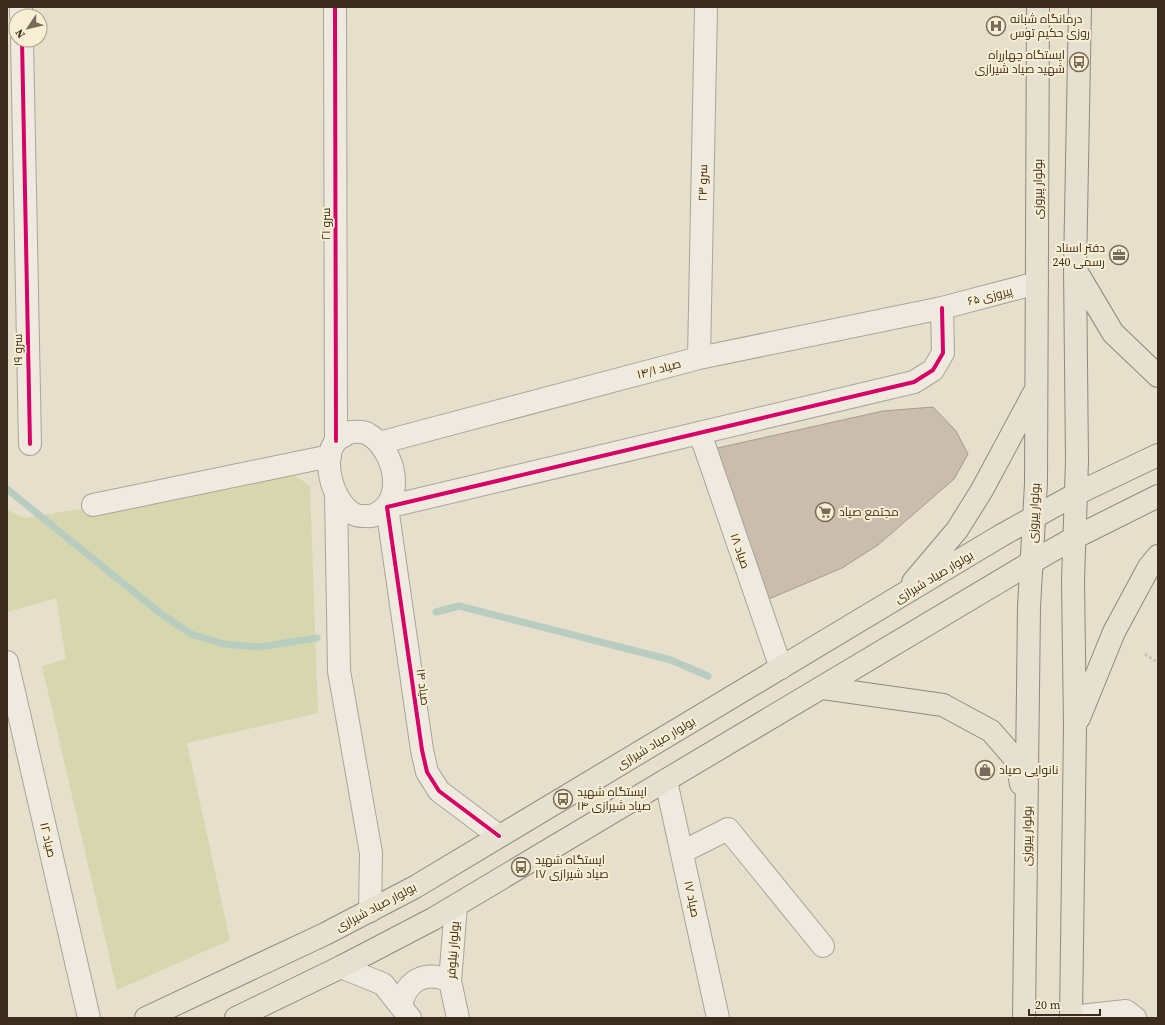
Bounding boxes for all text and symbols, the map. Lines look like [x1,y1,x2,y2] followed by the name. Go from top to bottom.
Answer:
[8,8,48,48] north arrow
[1010,11,1090,41] place label: درمانگاه شبانه روزی حکیم توس
[985,15,1007,37] hospital icon: درمانگاه شبانه روزی حکیم توس
[12,26,29,41] text: N
[975,47,1065,77] place label: ایستگاه چهارراه شهید صیاد شیرازی
[1068,51,1090,73] bus stop icon: ایستگاه چهارراه شهید صیاد شیرازی
[1030,159,1047,219] street label: بولوار پیروزی
[695,164,711,202] street label: سرو ۲۳
[318,208,334,240] street label: سرو ۲۱
[1052,240,1105,270] place label: دفتر اسناد رسمی 240
[1108,244,1130,266] office icon: دفتر اسناد رسمی 240
[966,282,1015,310] street label: پیروزی ۶۵
[10,334,26,366] street label: سرو ۱۹
[635,355,683,383] street label: صیاد ۱۴/۱
[1024,482,1045,544] street label: بولوار پیروزی
[814,501,836,523] supermarket icon: مجتمع صیاد
[839,504,899,520] place label: مجتمع صیاد
[726,531,754,571] street label: صیاد ۱۸
[892,547,976,607] street label: بولوار صیاد شیرازی
[412,667,434,707] street label: صیاد ۱۴
[614,713,698,773] street label: بولوار صیاد شیرازی
[974,759,996,781] shop icon: نانوایی صیاد
[999,762,1058,778] place label: نانوایی صیاد
[577,784,651,814] place label: ایستگاه شهید صیاد شیرازی ۱۴
[552,788,574,810] bus stop icon: ایستگاه شهید صیاد شیرازی ۱۴
[1018,806,1037,866] street label: بولوار پیروزی
[36,821,60,859] street label: صیاد ۱۲
[535,852,609,882] place label: ایستگاه شهید صیاد شیرازی ۱۷
[510,856,532,878] bus stop icon: ایستگاه شهید صیاد شیرازی ۱۷
[333,879,419,935] street label: بولوار صیاد شیرازی
[680,879,704,919] street label: صیاد ۱۷
[443,921,463,980] street label: بولوار نیلوفر
[1029,991,1100,1017] scale bar
[1035,997,1061,1013] text: 20 m

